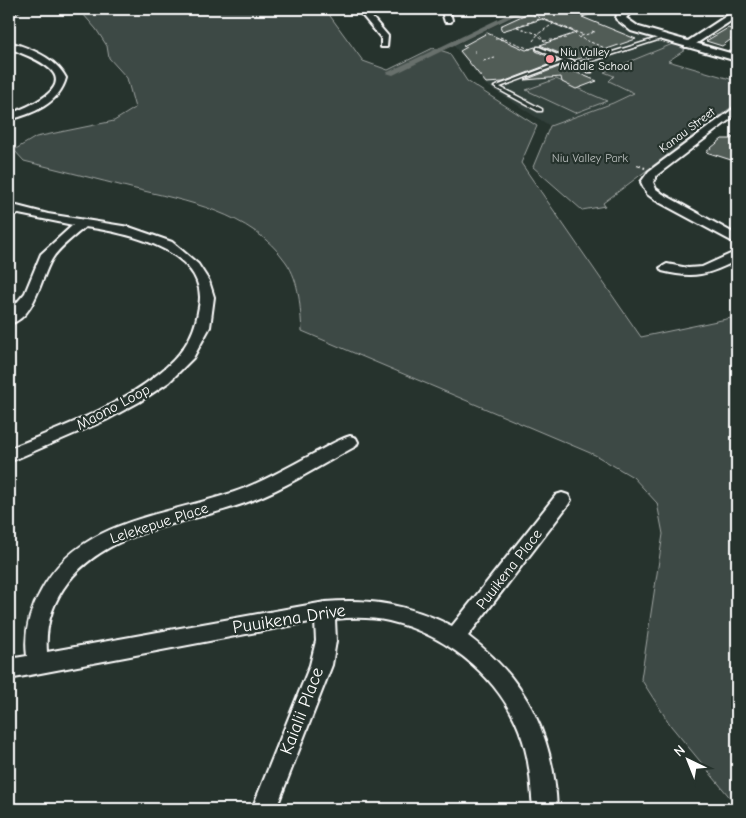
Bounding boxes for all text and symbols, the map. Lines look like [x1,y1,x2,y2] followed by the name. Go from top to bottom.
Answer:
[560,45,632,73] place label: Niu Valley Middle School
[544,53,556,65] marker: Niu Valley Middle School
[656,104,718,155] street label: Kanau Street
[552,151,628,165] park label: Niu Valley Park
[73,380,153,434] street label: Maono Loop
[108,498,211,547] street label: Lelekepue Place
[472,525,546,613] street label: Puuikena Place
[231,600,347,638] street label: Puuikena Drive
[276,664,328,758] street label: Kaialii Place
[664,736,714,786] north arrow
[670,742,689,760] text: N

